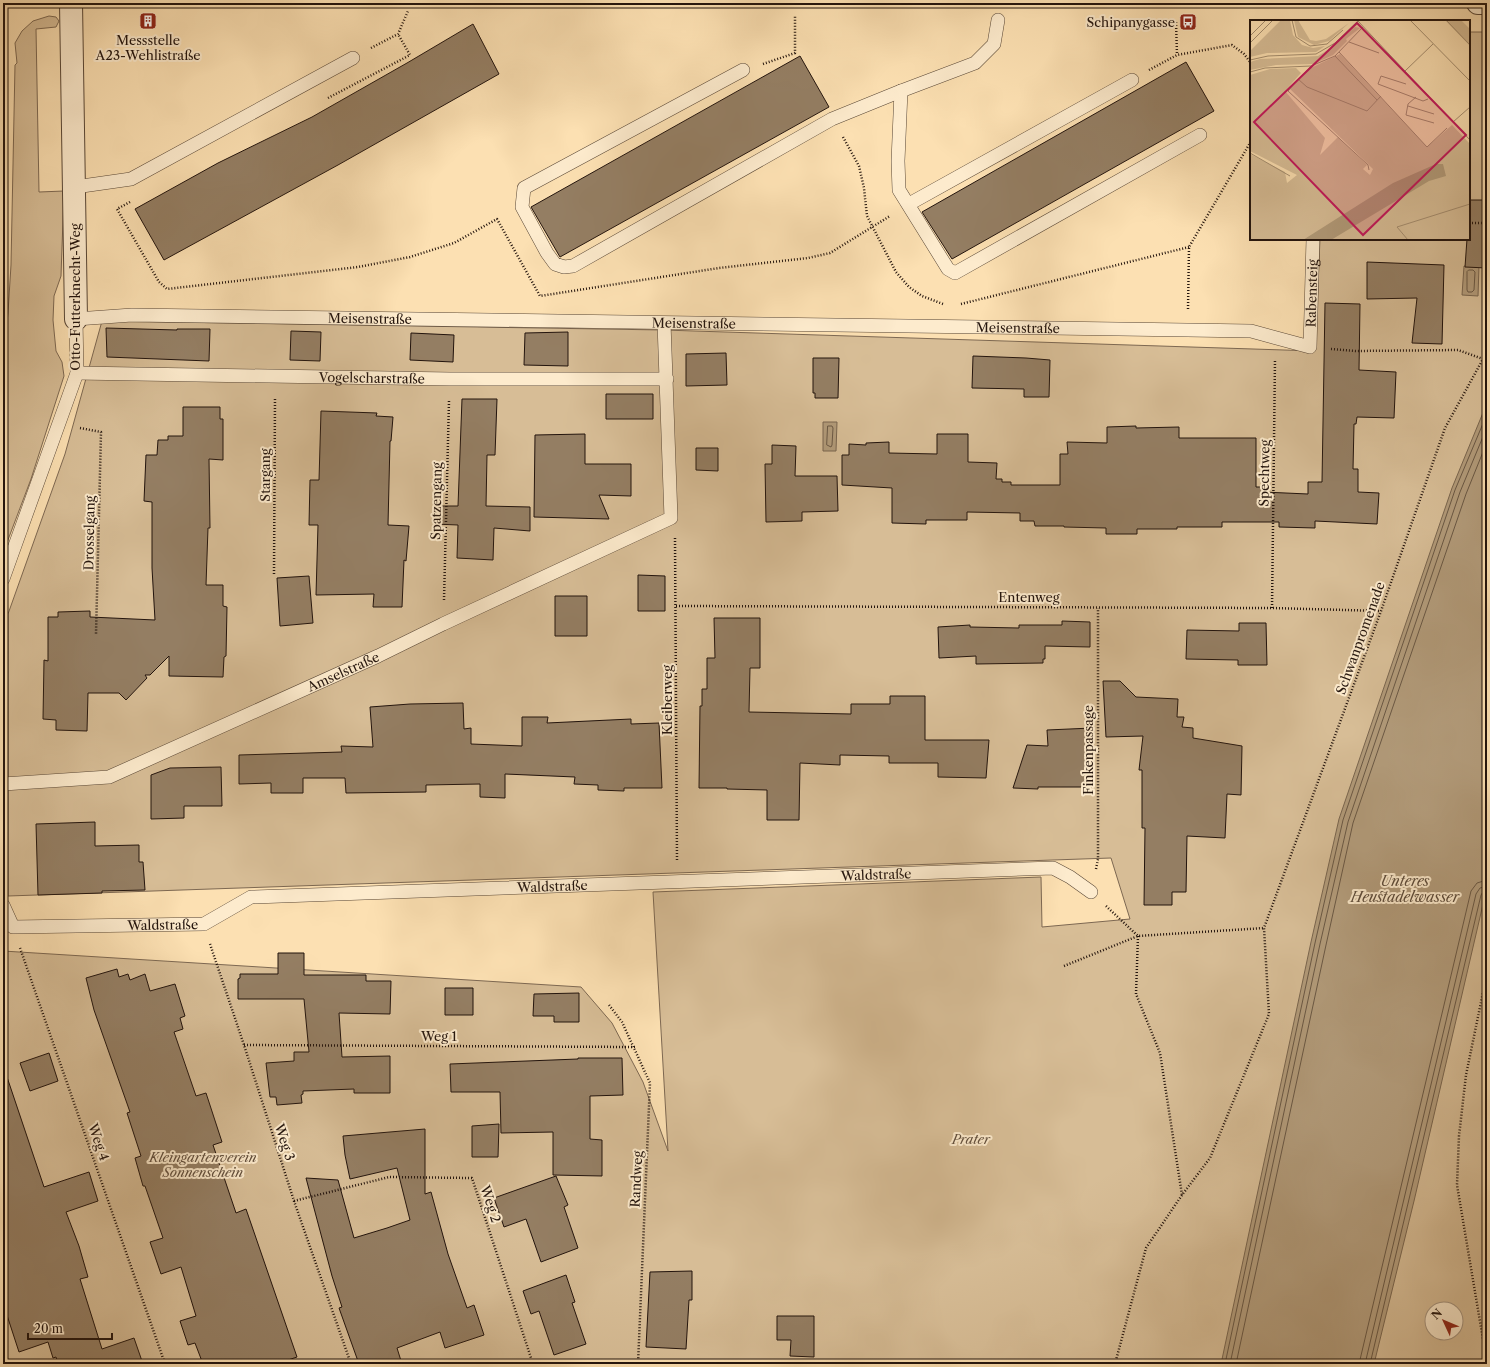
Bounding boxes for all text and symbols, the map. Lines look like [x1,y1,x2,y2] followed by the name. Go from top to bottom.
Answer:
[138,11,158,31] building icon: Messstelle A23-Wehlistraße
[1178,12,1198,32] bus stop icon: Schipanygasse
[1086,14,1175,30] place label: Schipanygasse
[1250,20,1470,240] inset map
[94,32,201,63] place label: Messstelle A23-Wehlistraße
[67,223,83,371] street label: Otto-Futterknecht-Weg
[1303,259,1320,327] street label: Rabensteig
[328,310,412,327] street label: Meisenstraße
[652,314,736,332] street label: Meisenstraße
[976,319,1060,336] street label: Meisenstraße
[318,369,425,387] street label: Vogelscharstraße
[1255,439,1273,507] street label: Spechtweg
[257,448,273,502] street label: Stargang
[427,462,445,540] street label: Spatzengang
[80,495,98,571] street label: Drosselgang
[1332,580,1388,696] street label: Schwanpromenade
[998,589,1060,605] street label: Entenweg
[304,648,382,695] street label: Amselstraße
[659,665,675,735] street label: Kleiberweg
[1080,705,1096,795] street label: Finkenpassage
[840,865,912,884] street label: Waldstraße
[1350,872,1461,906] water label: Unteres Heustadelwasser
[516,877,588,895] street label: Waldstraße
[126,916,198,933] street label: Waldstraße
[420,1028,458,1044] street label: Weg 1
[85,1120,113,1163] street label: Weg 4
[271,1121,298,1162] street label: Weg 3
[951,1131,991,1147] park label: Prater
[148,1149,257,1180] park label: Kleingartenverein Sonnenschein
[627,1150,645,1208] street label: Randweg
[477,1182,505,1225] street label: Weg 2
[1424,1301,1464,1341] north arrow
[1428,1305,1445,1322] text: N
[28,1315,112,1341] scale bar
[34,1321,63,1336] text: 20 m

